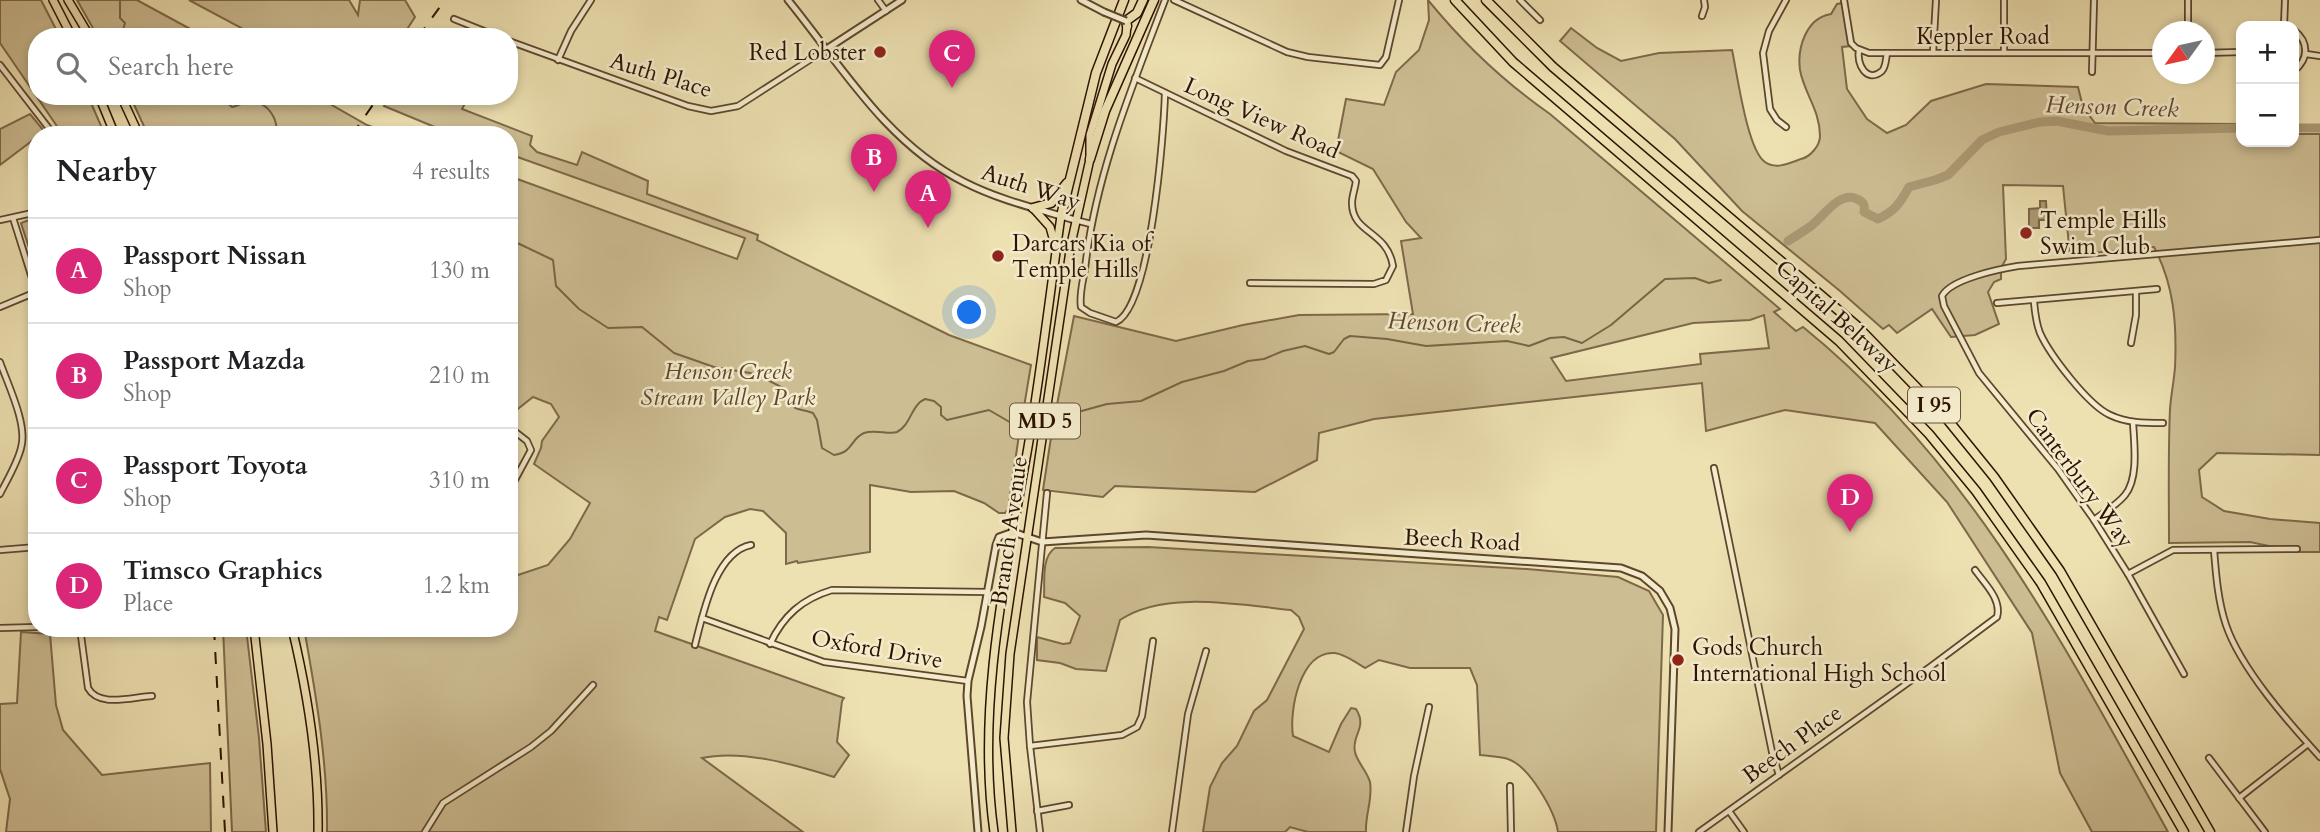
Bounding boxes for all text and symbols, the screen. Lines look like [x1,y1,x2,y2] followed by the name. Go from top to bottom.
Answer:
[1916,21,2050,52] street label: Keppler Road
[2152,21,2215,84] north arrow
[2236,21,2299,147] map controls
[2236,21,2299,84] button: +
[28,28,518,105] search box
[929,30,975,88] pin: C
[749,37,867,68] place label: Red Lobster
[872,44,888,60] marker: Red Lobster
[606,45,716,105] street label: Auth Place
[52,48,90,86] icon: search
[108,49,234,84] text: Search here
[1179,70,1345,167] street label: Long View Road
[2236,84,2299,147] button: −
[2045,88,2179,126] water label: Henson Creek
[851,134,897,192] pin: B
[56,151,157,192] text: Nearby
[412,156,490,187] text: 4 results
[977,156,1085,218] street label: Auth Way
[905,170,951,228] pin: A
[2040,205,2167,262] place label: Temple Hills Swim Club
[2018,225,2034,241] marker: Temple Hills Swim Club
[1012,228,1155,285] place label: Darcars Kia of Temple Hills
[123,238,306,273] text: Passport Nissan
[990,248,1006,264] marker: Darcars Kia of Temple Hills
[1769,253,1905,379] street label: Capital Beltway
[70,255,88,286] text: A
[429,255,490,286] text: 130 m
[123,273,172,304] text: Shop
[952,295,986,329] your location
[1387,304,1521,342] water label: Henson Creek
[123,343,305,378] text: Passport Mazda
[641,356,816,413] park label: Henson Creek Stream Valley Park
[71,360,87,391] text: B
[429,360,490,391] text: 210 m
[123,378,172,409] text: Shop
[1908,388,1960,422] road number: I 95
[2019,402,2141,554] street label: Canterbury Way
[1010,404,1080,438] road number: MD 5
[123,448,308,483] text: Passport Toyota
[983,454,1035,608] street label: Branch Avenue
[70,465,88,496] text: C
[429,465,490,496] text: 310 m
[1827,474,1873,532] pin: D
[123,483,172,514] text: Shop
[1403,521,1522,559] street label: Beech Road
[123,553,323,588] text: Timsco Graphics
[69,570,89,601] text: D
[423,570,490,601] text: 1.2 km
[123,588,173,619] text: Place
[809,622,945,676] street label: Oxford Drive
[1692,632,1946,689] place label: Gods Church International High School
[1670,652,1686,668] marker: Gods Church International High School
[1736,697,1848,791] street label: Beech Place

